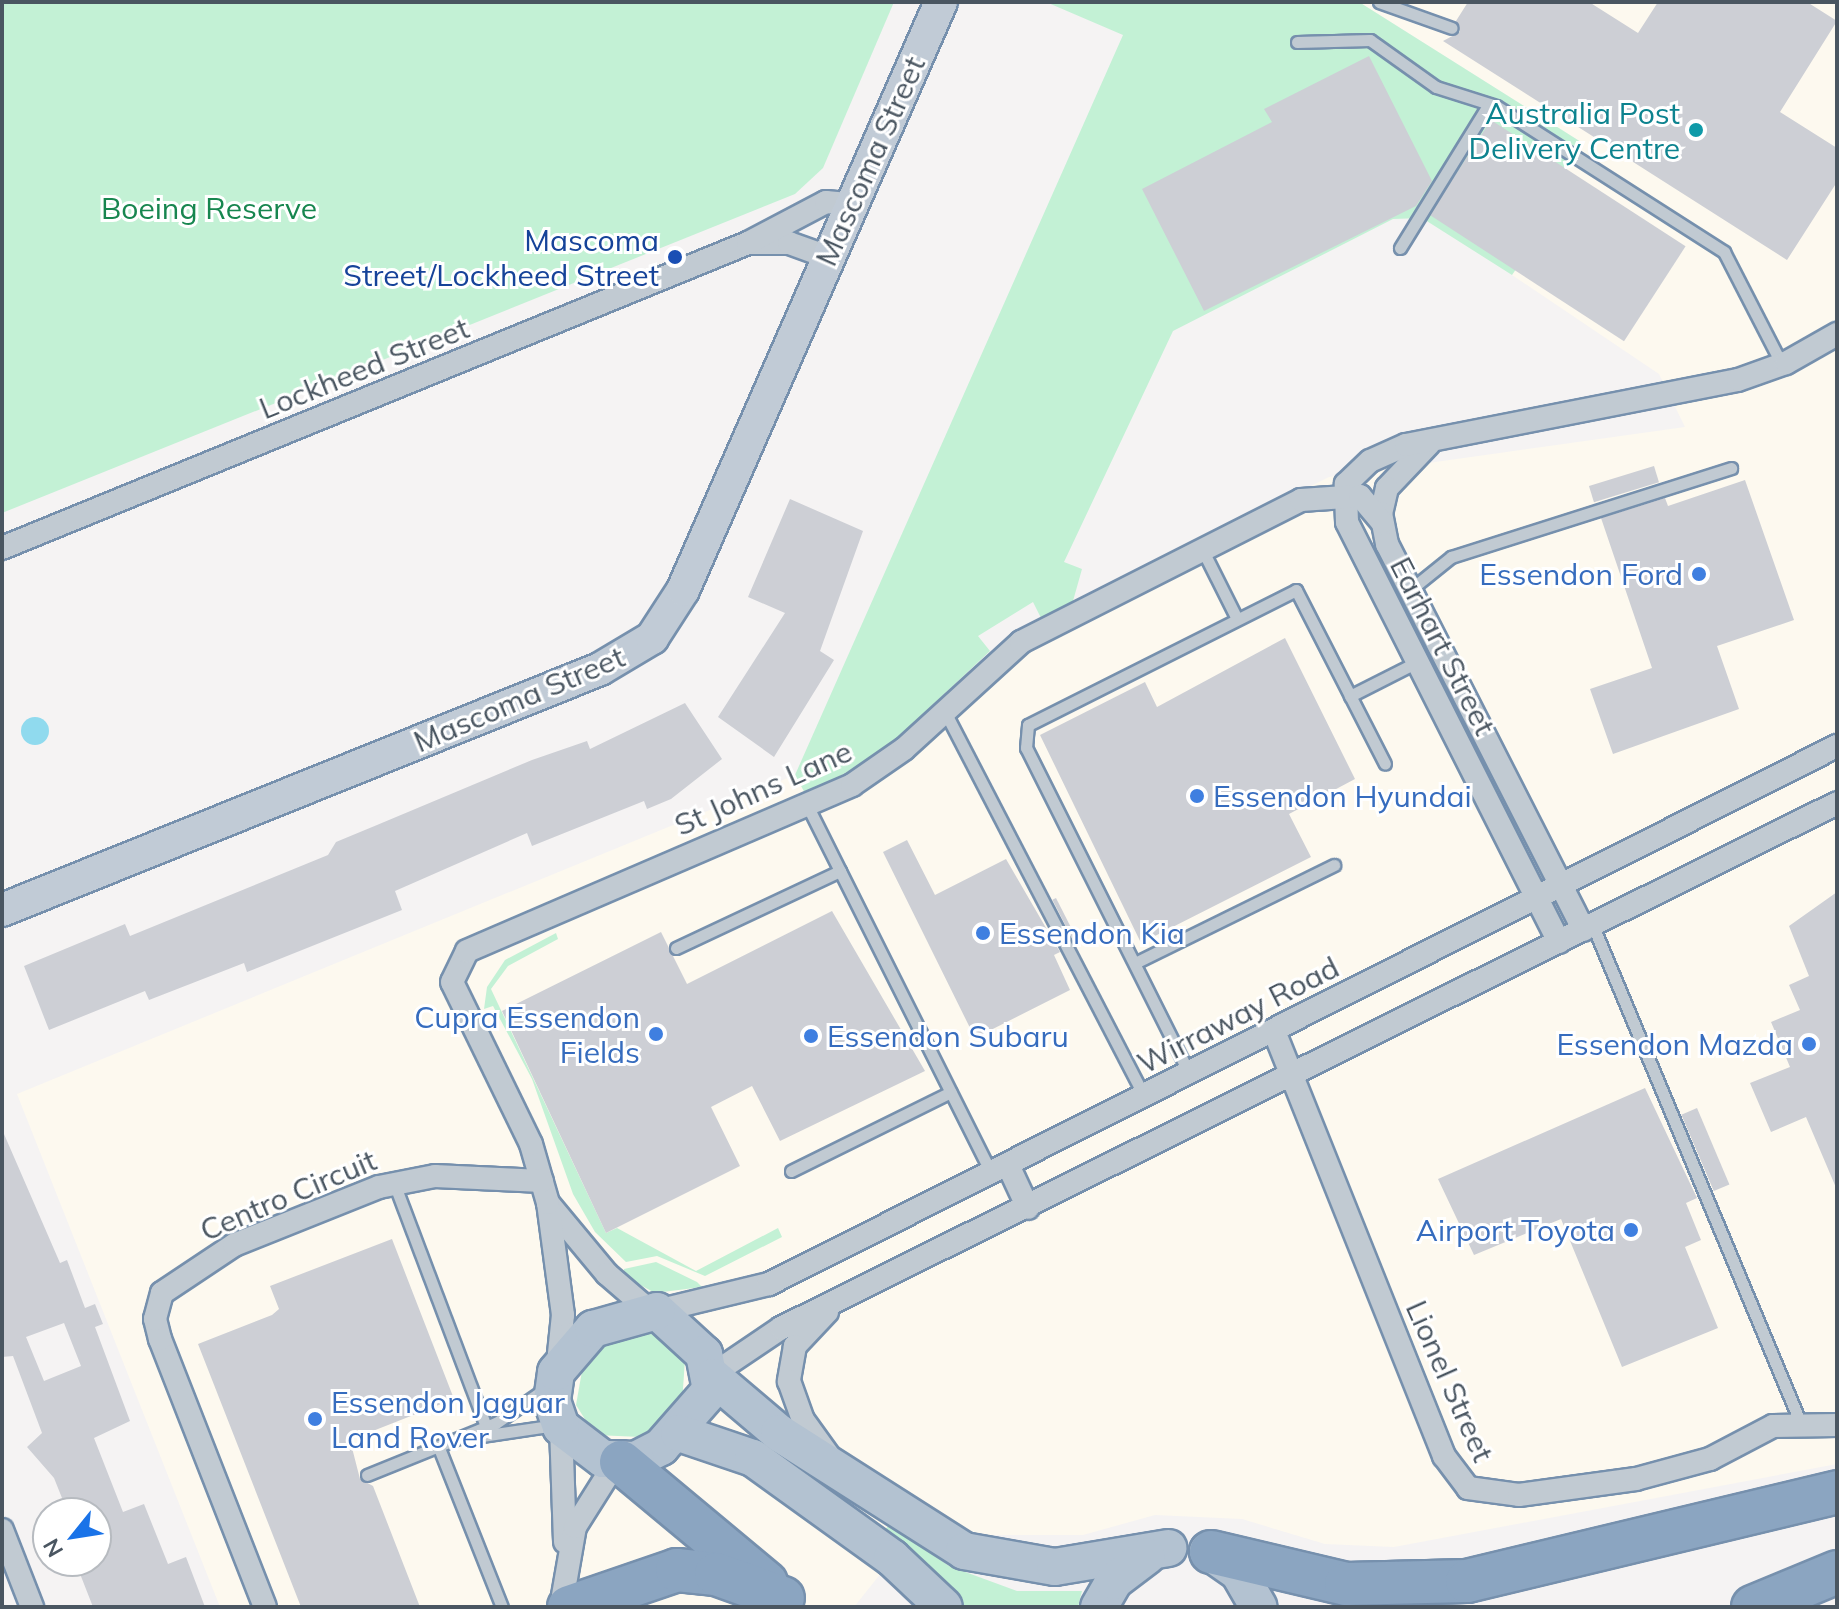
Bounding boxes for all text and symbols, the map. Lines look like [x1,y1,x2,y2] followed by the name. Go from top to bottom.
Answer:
[808,51,932,271] street label: Mascoma Street
[1469,95,1680,166] place label: Australia Post Delivery Centre
[1687,121,1705,139] marker: Australia Post Delivery Centre
[101,190,317,226] park label: Boeing Reserve
[343,222,659,292] place label: Mascoma Street/Lockheed Street
[666,248,684,266] marker: Mascoma Street/Lockheed Street
[254,310,474,426] street label: Lockheed Street
[1383,551,1503,741] street label: Earhart Street
[1479,556,1683,592] place label: Essendon Ford
[1690,565,1708,583] marker: Essendon Ford
[408,638,630,760] street label: Mascoma Street
[669,733,857,843] street label: St Johns Lane
[1213,778,1472,814] place label: Essendon Hyundai
[1188,787,1206,805] marker: Essendon Hyundai
[999,915,1185,951] place label: Essendon Kia
[974,924,992,942] marker: Essendon Kia
[1131,949,1345,1081] street label: Wirraway Road
[414,999,640,1070] place label: Cupra Essendon Fields
[827,1018,1069,1054] place label: Essendon Subaru
[647,1025,665,1043] marker: Cupra Essendon Fields
[1556,1026,1793,1062] place label: Essendon Mazda
[802,1027,820,1045] marker: Essendon Subaru
[1800,1035,1818,1053] marker: Essendon Mazda
[195,1142,381,1248] street label: Centro Circuit
[1416,1212,1615,1248] place label: Airport Toyota
[1622,1221,1640,1239] marker: Airport Toyota
[1398,1295,1502,1467] street label: Lionel Street
[331,1384,565,1454] place label: Essendon Jaguar Land Rover
[306,1410,324,1428] marker: Essendon Jaguar Land Rover
[32,1497,112,1577] north arrow
[37,1534,69,1562] text: N

